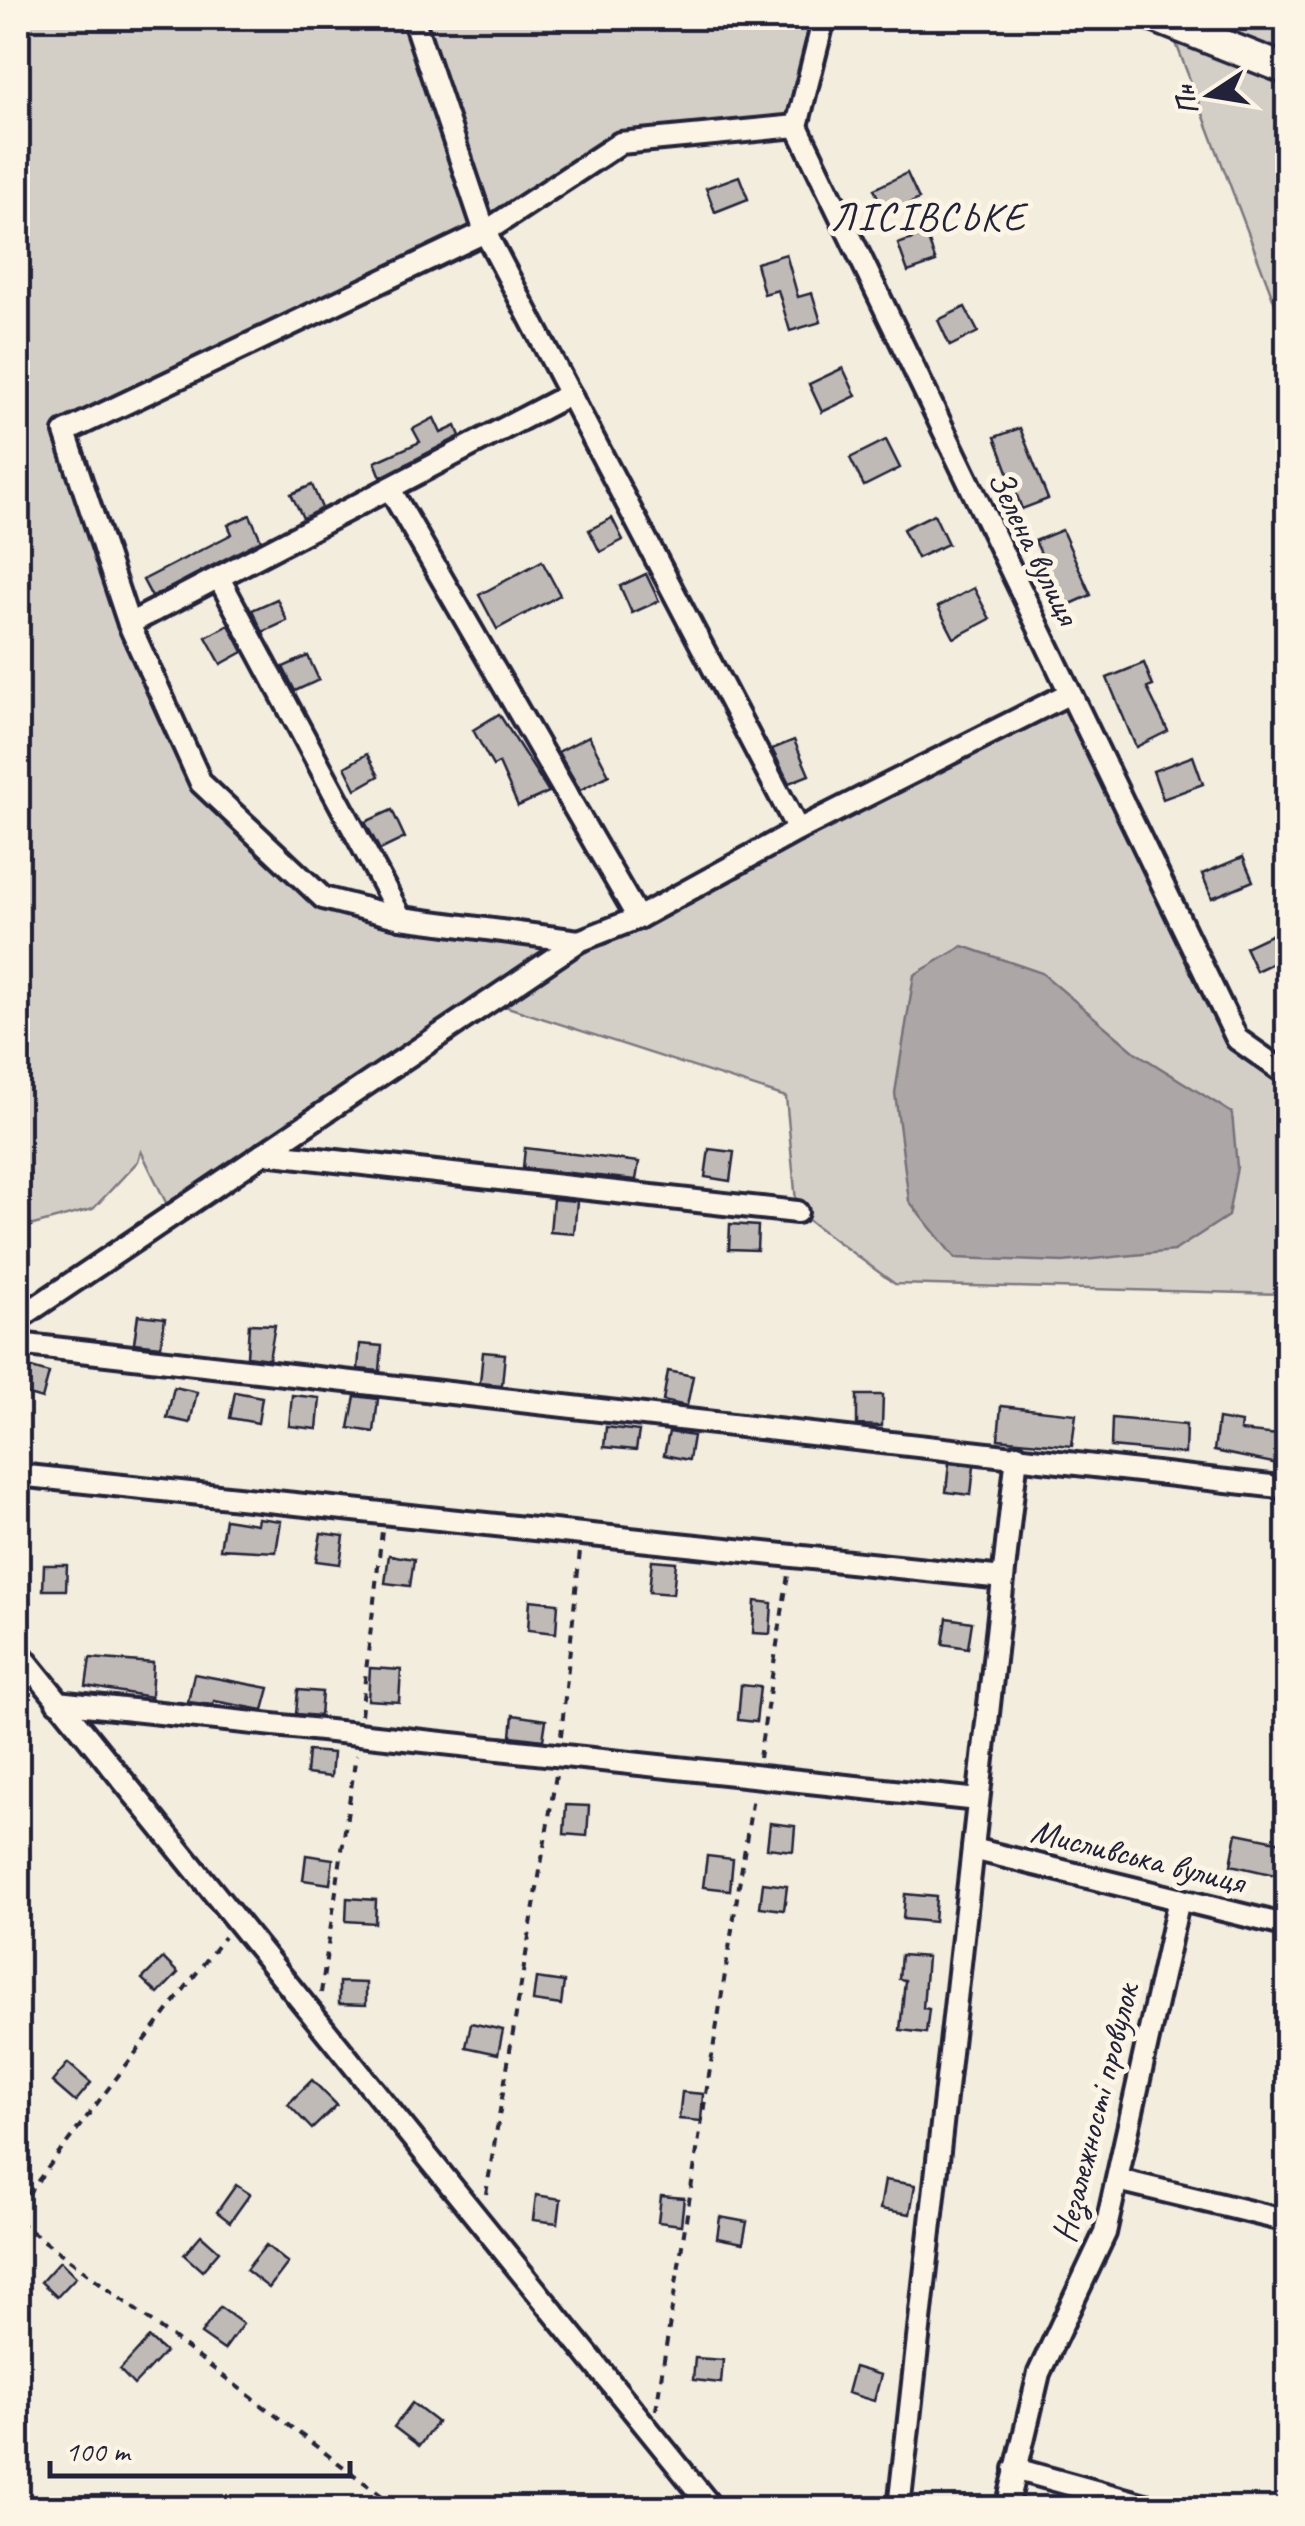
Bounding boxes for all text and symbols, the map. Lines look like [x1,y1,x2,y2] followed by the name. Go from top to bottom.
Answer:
[1160,45,1260,145] north arrow
[1166,81,1206,118] text: Пн
[831,192,1029,242] district label: ЛІСІВСЬКЕ
[977,462,1092,634] street label: Зелена вулиця
[1027,1808,1252,1905] street label: Мисливська вулиця
[1041,1976,1150,2247] street label: Незалежності провулок
[50,2416,350,2478] scale bar
[65,2432,132,2470] text: 100 m

